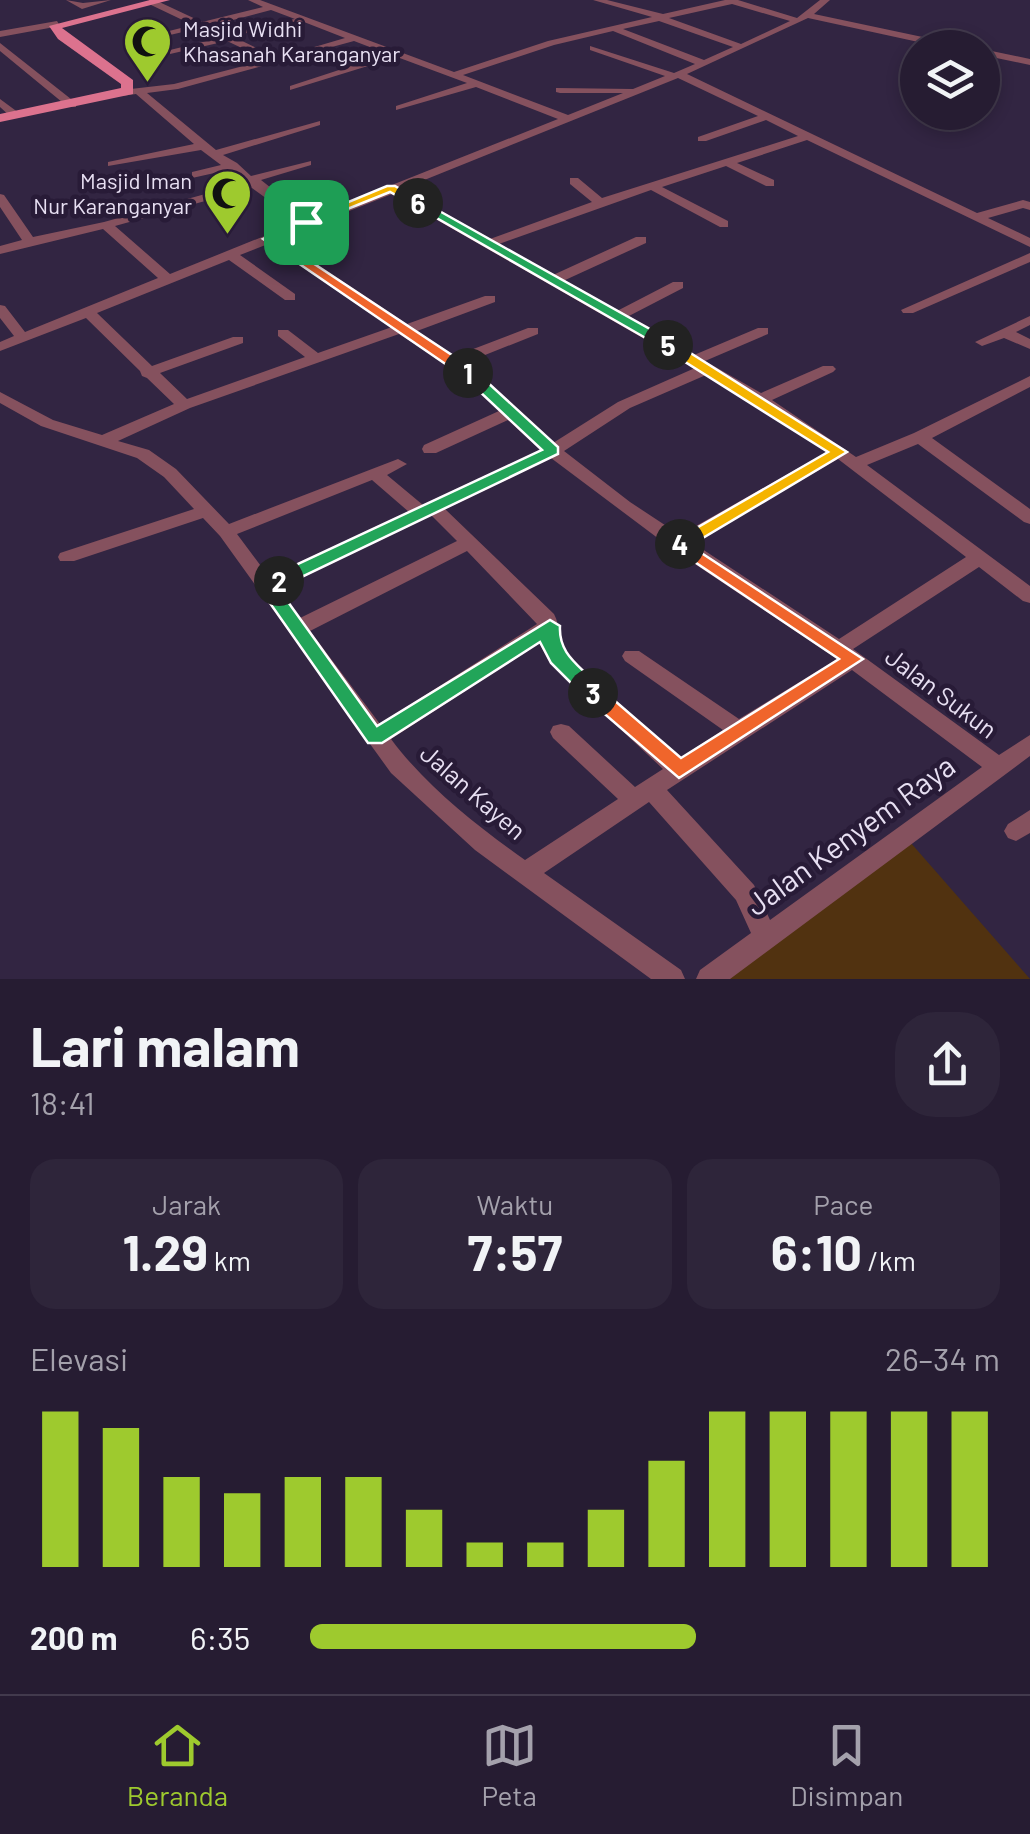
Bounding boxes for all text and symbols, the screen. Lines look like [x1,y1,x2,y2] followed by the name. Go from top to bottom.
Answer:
[183,15,400,66] place label: Masjid Widhi Khasanah Karanganyar
[122,16,174,84] mosque icon: Masjid Widhi Khasanah Karanganyar
[900,30,1000,130] map controls
[900,30,1000,130] button: layers
[33,167,192,218] place label: Masjid Iman Nur Karanganyar
[201,168,253,236] mosque icon: Masjid Iman Nur Karanganyar
[393,178,443,228] pin: 6
[264,180,349,265] pin
[410,186,426,220] text: 6
[279,195,334,250] icon: arrive
[643,320,693,370] pin: 5
[660,328,676,362] text: 5
[443,348,493,398] pin: 1
[463,356,473,390] text: 1
[655,519,705,569] pin: 4
[672,527,688,561] text: 4
[254,556,304,606] pin: 2
[271,564,287,598] text: 2
[880,641,1003,744] street label: Jalan Sukun
[568,668,618,718] pin: 3
[585,676,601,710] text: 3
[415,737,533,845] street label: Jalan Kayen
[738,747,961,922] street label: Jalan Kenyem Raya
[30,1012,300,1078] text: Lari malam
[895,1012,1000,1117] button: share
[30,1083,95,1121] text: 18:41
[152,1187,221,1221] text: Jarak
[477,1187,553,1221] text: Waktu
[813,1187,873,1221] text: Pace
[122,1221,208,1281] text: 1.29
[468,1221,562,1281] text: 7:57
[771,1221,862,1281] text: 6:10
[208,1243,251,1277] text: km
[862,1243,916,1277] text: /km
[30,1339,128,1377] text: Elevasi
[885,1339,1000,1377] text: 26–34 m
[30,1618,118,1656] text: 200 m
[190,1618,250,1656] text: 6:35
[127,1718,228,1812] tab: Beranda
[482,1718,537,1812] tab: Peta
[790,1718,903,1812] tab: Disimpan

